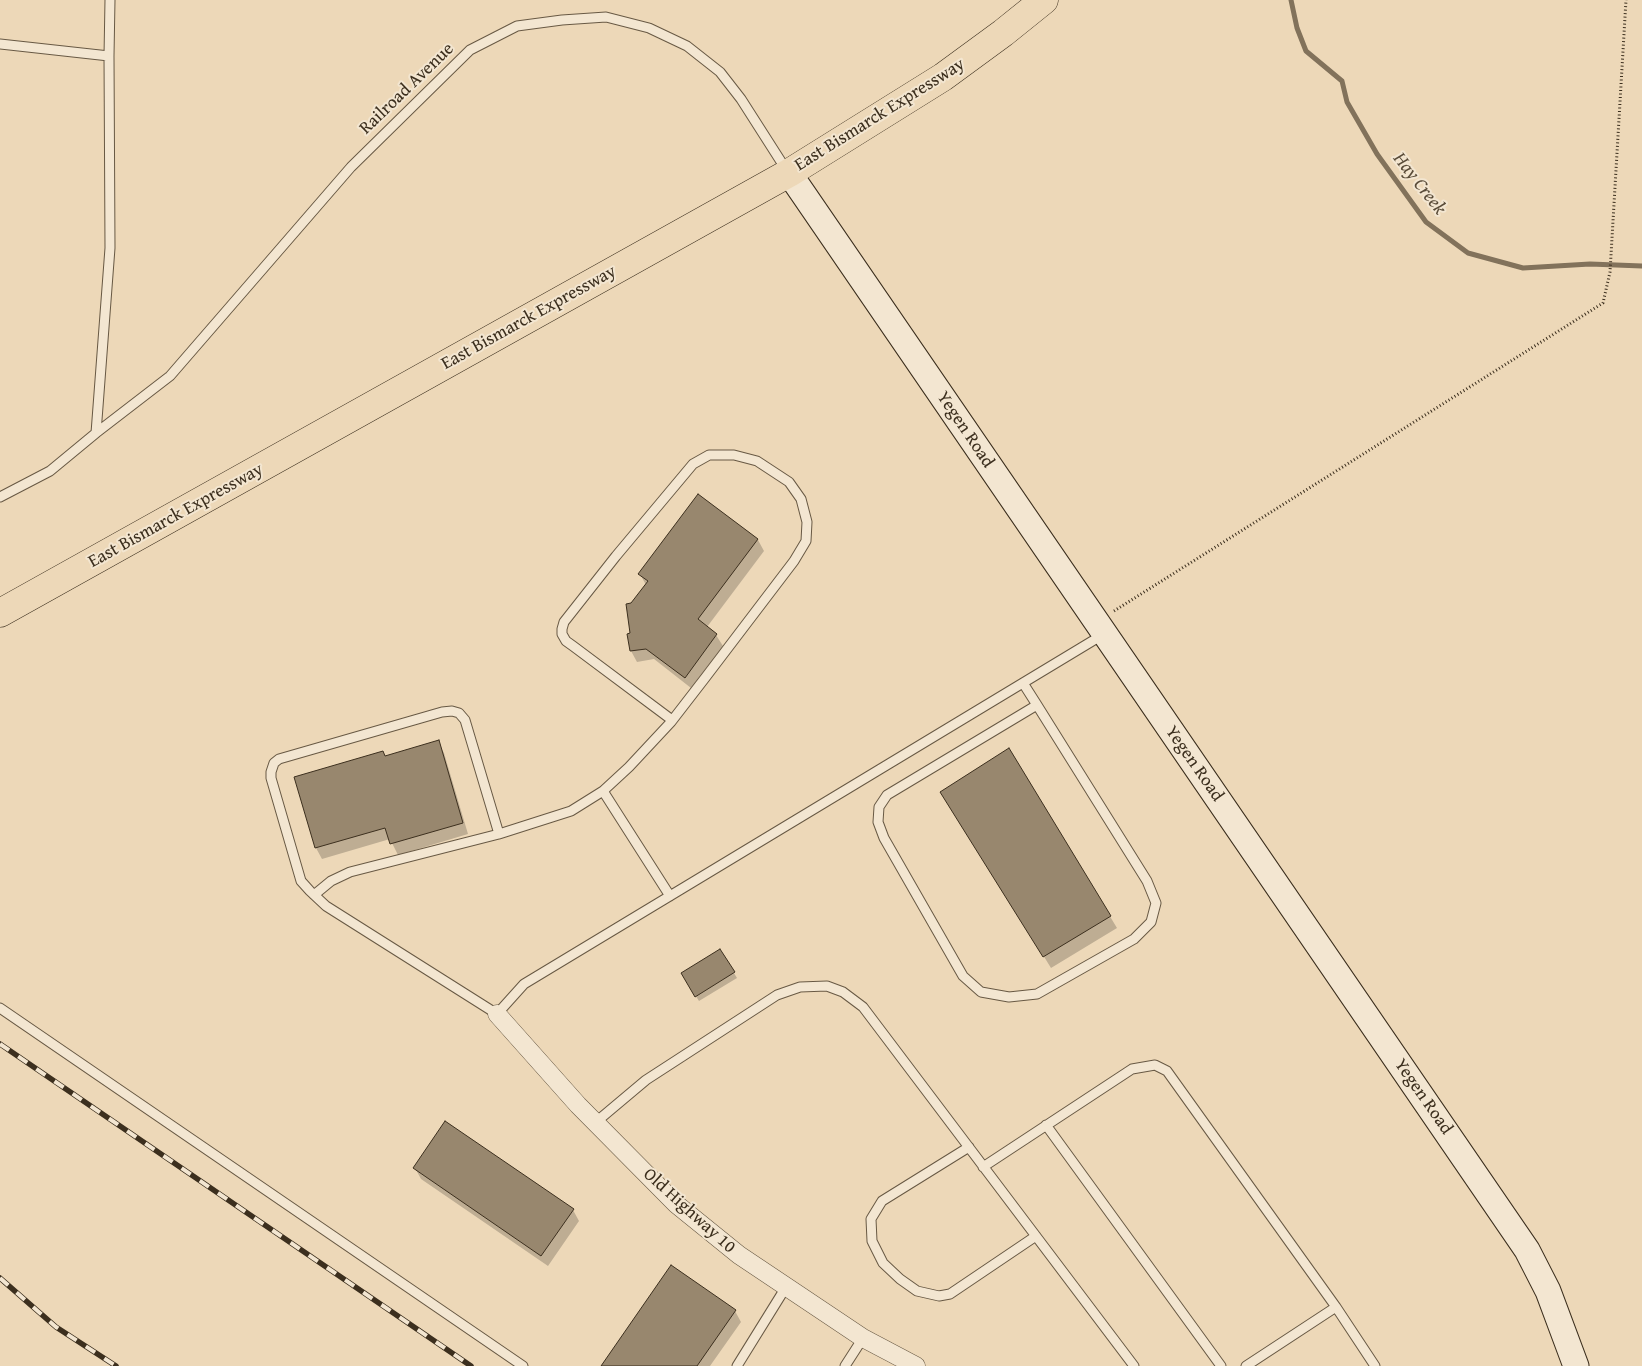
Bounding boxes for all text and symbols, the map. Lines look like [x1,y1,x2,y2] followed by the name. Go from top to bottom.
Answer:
[355,39,459,139] street label: Railroad Avenue
[791,54,969,176] street label: East Bismarck Expressway
[1388,148,1450,220] water label: Hay Creek
[438,261,620,375] street label: East Bismarck Expressway
[932,388,998,472] street label: Yegen Road
[85,459,267,573] street label: East Bismarck Expressway
[1160,722,1228,806] street label: Yegen Road
[1389,1055,1457,1139] street label: Yegen Road
[638,1164,740,1258] street label: Old Highway 10

